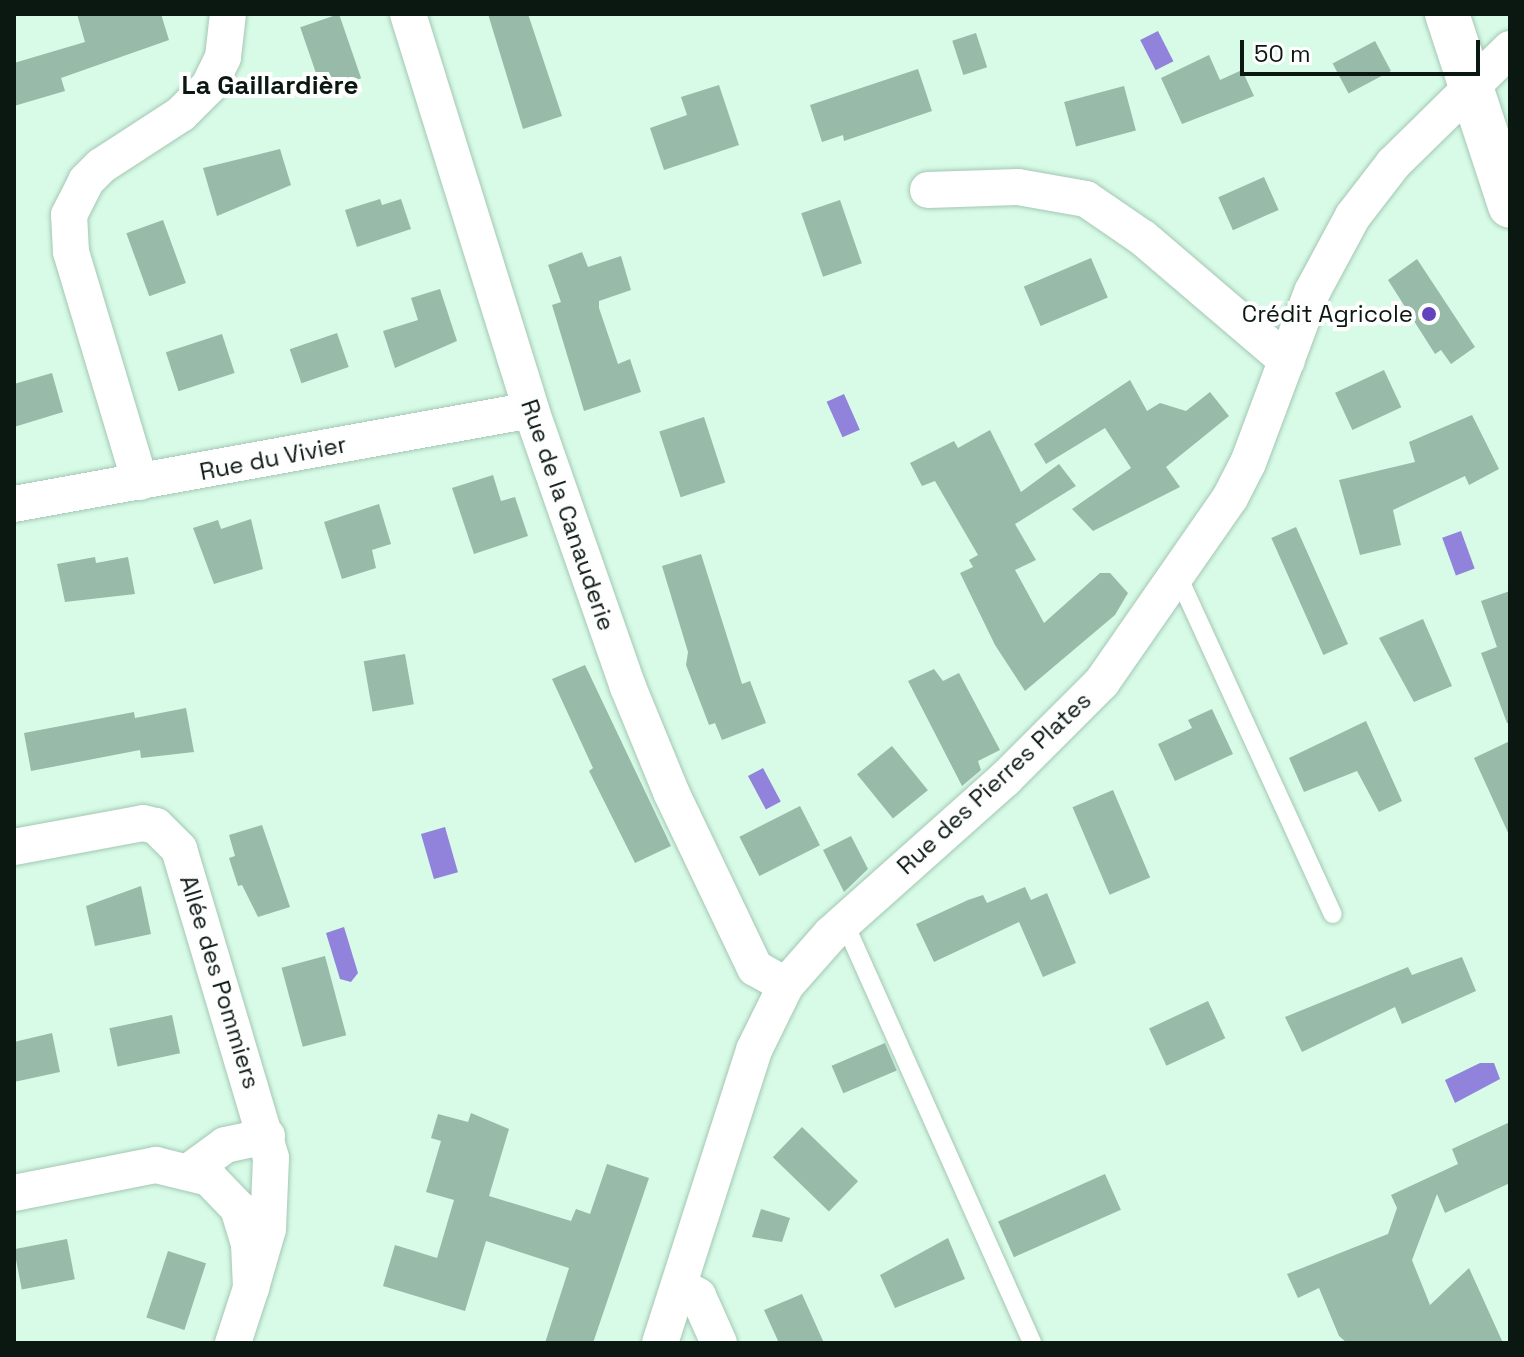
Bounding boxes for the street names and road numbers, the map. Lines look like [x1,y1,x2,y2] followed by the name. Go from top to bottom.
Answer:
[515,396,621,634] street label: Rue de la Canauderie
[197,430,349,486] street label: Rue du Vivier
[891,686,1097,880] street label: Rue des Pierres Plates
[174,872,266,1092] street label: Allée des Pommiers

